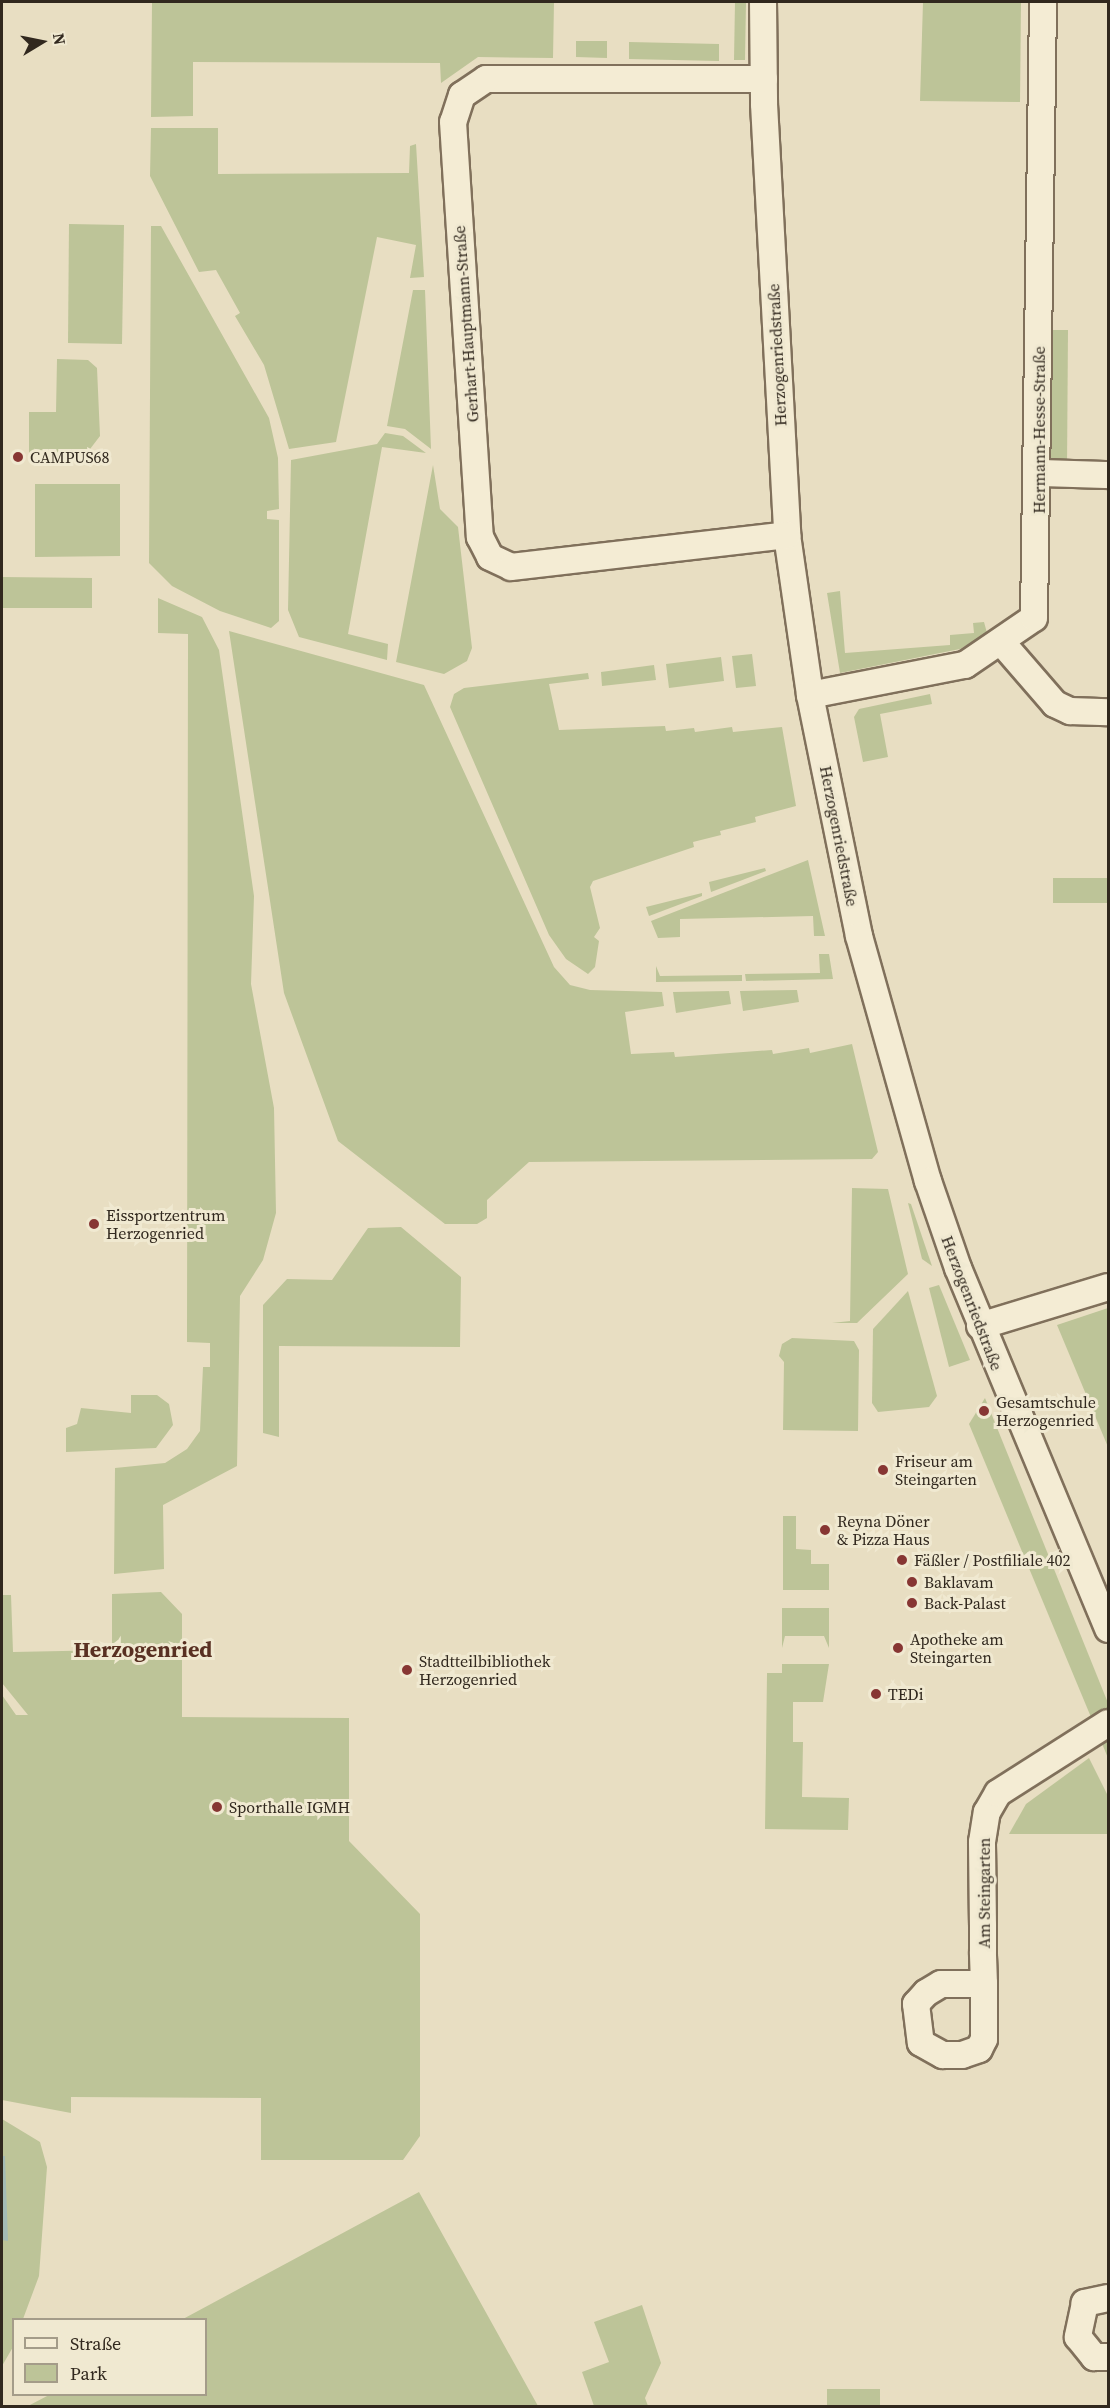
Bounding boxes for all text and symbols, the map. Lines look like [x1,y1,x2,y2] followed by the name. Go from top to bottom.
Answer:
[12,12,72,72] north arrow
[48,31,72,47] text: N
[450,225,482,423] street label: Gerhart-Hauptmann-Straße
[764,283,790,427] street label: Herzogenriedstraße
[1029,346,1049,514] street label: Hermann-Hesse-Straße
[30,447,110,467] place label: CAMPUS68
[11,450,25,464] marker: CAMPUS68
[816,764,862,908] street label: Herzogenriedstraße
[106,1205,225,1243] place label: Eissportzentrum Herzogenried
[87,1217,101,1231] marker: Eissportzentrum Herzogenried
[937,1233,1007,1373] street label: Herzogenriedstraße
[996,1392,1096,1430] place label: Gesamtschule Herzogenried
[977,1404,991,1418] marker: Gesamtschule Herzogenried
[895,1451,977,1489] place label: Friseur am Steingarten
[876,1463,890,1477] marker: Friseur am Steingarten
[837,1511,930,1549] place label: Reyna Döner & Pizza Haus
[818,1523,832,1537] marker: Reyna Döner & Pizza Haus
[914,1550,1071,1570] place label: Fäßler / Postfiliale 402
[895,1553,909,1567] marker: Fäßler / Postfiliale 402
[924,1572,994,1592] place label: Baklavam
[905,1575,919,1589] marker: Baklavam
[924,1593,1006,1613] place label: Back-Palast
[905,1596,919,1610] marker: Back-Palast
[910,1629,1004,1667] place label: Apotheke am Steingarten
[74,1637,212,1663] district label: Herzogenried
[891,1641,905,1655] marker: Apotheke am Steingarten
[419,1651,550,1689] place label: Stadtteilbibliothek Herzogenried
[400,1663,414,1677] marker: Stadtteilbibliothek Herzogenried
[888,1684,923,1704] place label: TEDi
[869,1687,883,1701] marker: TEDi
[229,1797,350,1817] place label: Sporthalle IGMH
[210,1800,224,1814] marker: Sporthalle IGMH
[974,1838,994,1948] street label: Am Steingarten
[12,2318,207,2396] legend
[70,2331,121,2356] text: Straße
[70,2361,107,2386] text: Park

